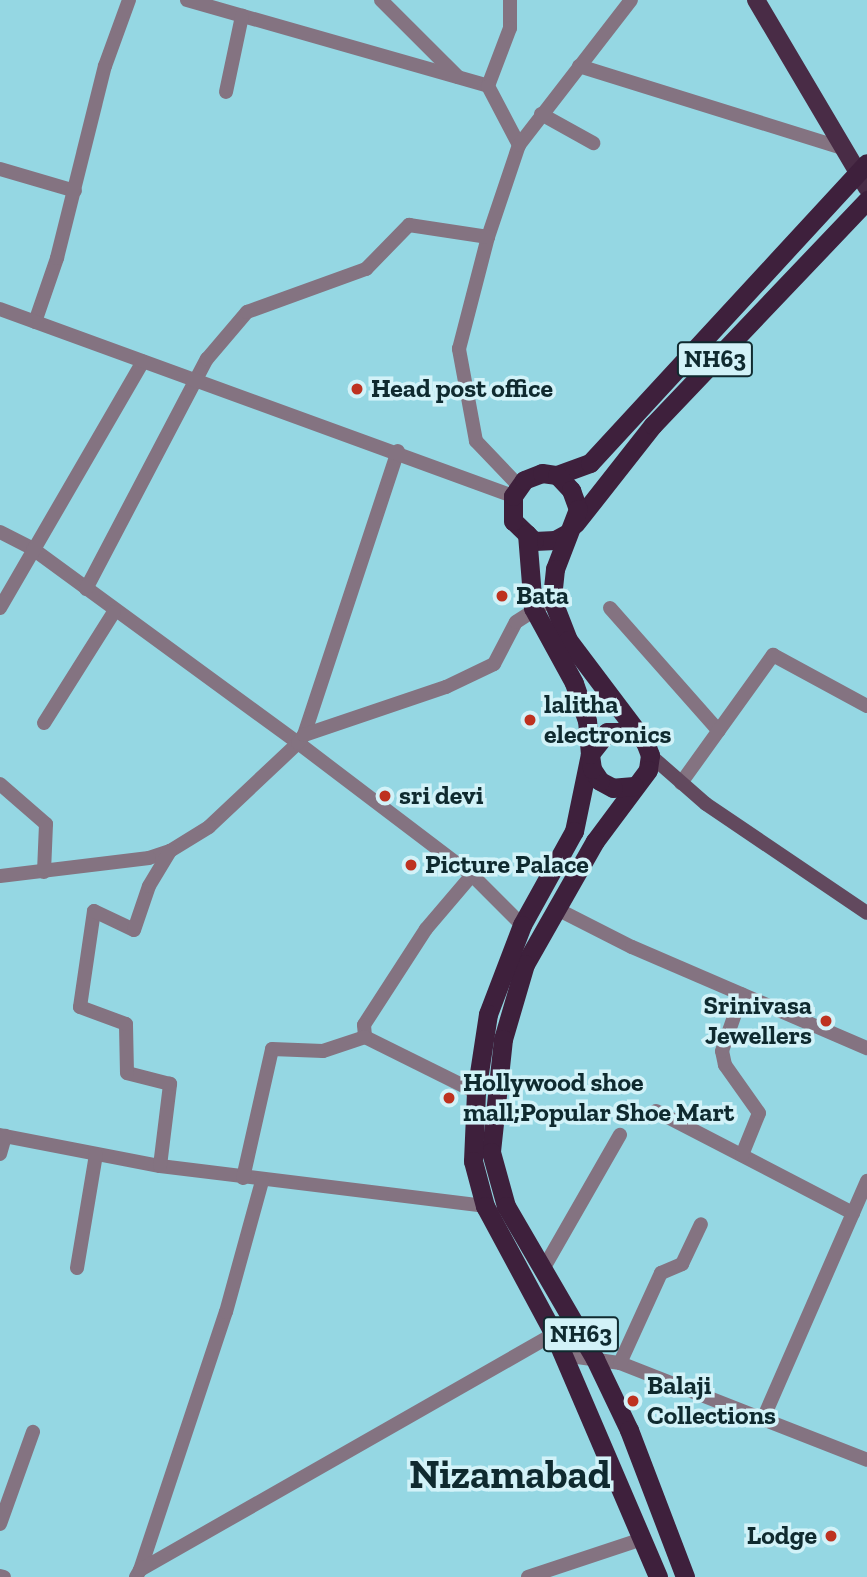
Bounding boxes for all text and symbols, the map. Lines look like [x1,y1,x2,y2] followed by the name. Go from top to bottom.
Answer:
[676,338,754,380] road number: NH63
[371,373,553,405] place label: Head post office
[349,381,365,397] marker: Head post office
[516,580,569,612] place label: Bata
[494,588,510,604] marker: Bata
[544,689,672,750] place label: lalitha electronics
[522,712,538,728] marker: lalitha electronics
[399,780,484,812] place label: sri devi
[377,788,393,804] marker: sri devi
[425,849,589,881] place label: Picture Palace
[403,857,419,873] marker: Picture Palace
[704,990,812,1052] place label: Srinivasa Jewellers
[818,1013,834,1029] marker: Srinivasa Jewellers
[463,1067,735,1128] place label: Hollywood shoe mall;Popular Shoe Mart
[441,1090,457,1106] marker: Hollywood shoe mall;Popular Shoe Mart
[542,1314,620,1354] road number: NH63
[647,1370,776,1432] place label: Balaji Collections
[625,1393,641,1409] marker: Balaji Collections
[409,1450,611,1498] district label: Nizamabad
[747,1520,817,1552] place label: Lodge
[823,1528,839,1544] marker: Lodge

